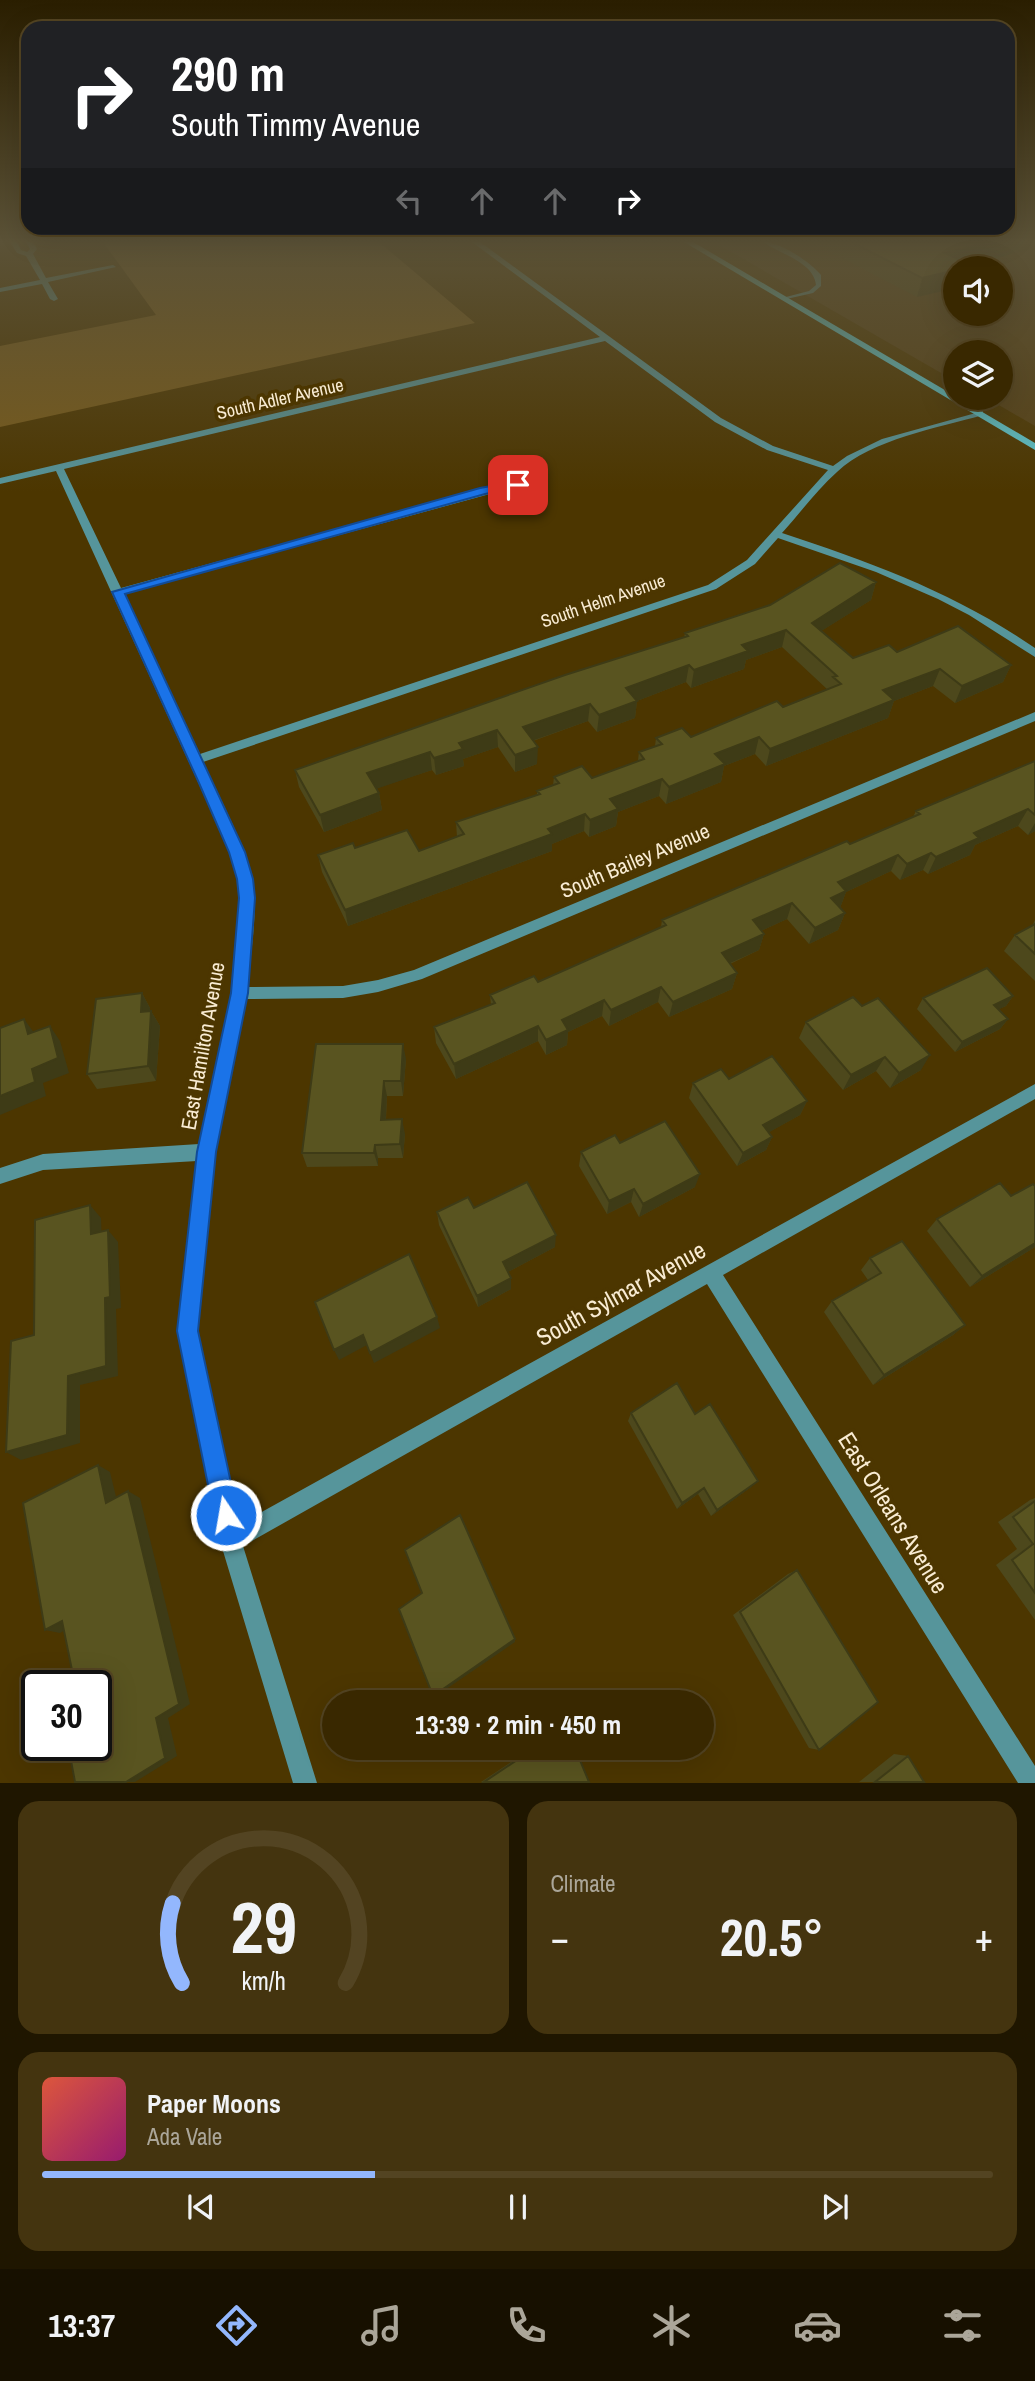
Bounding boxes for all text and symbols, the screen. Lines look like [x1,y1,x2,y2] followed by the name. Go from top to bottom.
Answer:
[171,40,285,106] text: 290 m
[56,49,147,140] icon: right
[171,103,420,146] text: South Timmy Avenue
[390,182,428,220] icon: left
[463,182,501,220] icon: ahead
[536,182,574,220] icon: ahead
[609,182,647,220] icon: right
[943,256,1013,410] map controls
[943,256,1013,326] button: sound
[943,340,1013,410] button: layers
[214,372,346,425] street label: South Adler Avenue
[488,455,548,515] pin
[499,466,537,504] icon: arrive
[537,568,668,634] street label: South Helm Avenue
[556,816,714,905] street label: South Bailey Avenue
[173,960,232,1132] street label: East Hamilton Avenue
[530,1233,711,1353] street label: South Sylmar Avenue
[831,1426,956,1599] street label: East Orleans Avenue
[189,1478,263,1552] position arrow
[21,1670,112,1761] speed limit sign: 30
[415,1707,621,1742] text: 13:39 · 2 min · 450 m
[551,1868,615,1899] text: Climate
[230,1879,296,1977] text: 29
[720,1902,824,1972] text: 20.5°
[551,1912,569,1963] text: −
[975,1912,993,1963] text: +
[241,1964,285,1998] text: km/h
[147,2086,281,2121] text: Paper Moons
[147,2121,222,2152] text: Ada Vale
[182,2188,220,2226] icon: previous
[499,2188,537,2226] icon: pause
[816,2188,854,2226] icon: next
[212,2301,261,2350] icon: directions
[357,2301,406,2350] icon: music
[502,2301,551,2350] icon: phone
[647,2301,696,2350] icon: climate
[793,2301,842,2350] icon: car
[938,2301,987,2350] icon: filters
[48,2304,115,2347] text: 13:37

